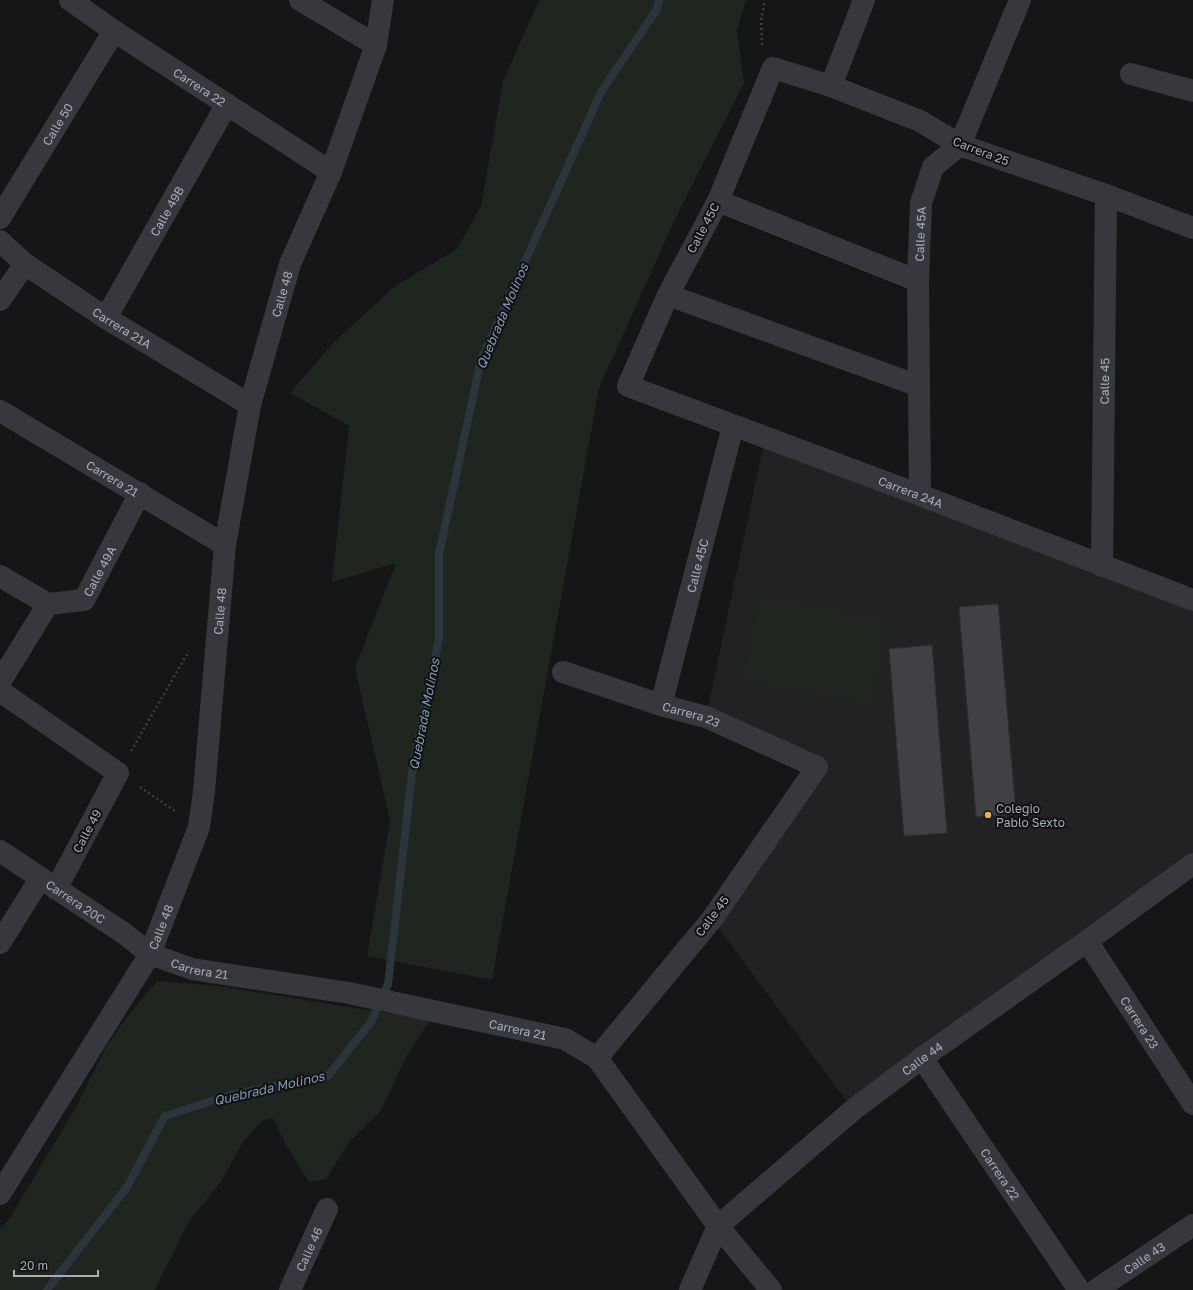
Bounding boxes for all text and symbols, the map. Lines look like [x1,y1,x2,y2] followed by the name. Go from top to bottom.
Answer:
[171,64,229,109] street label: Carrera 22
[39,100,76,148] street label: Calle 50
[951,133,1011,169] street label: Carrera 25
[146,183,187,239] street label: Calle 49B
[683,200,723,256] street label: Calle 45C
[911,206,928,262] street label: Calle 45A
[473,260,532,371] water label: Quebrada Molinos
[268,269,295,319] street label: Calle 48
[90,304,154,351] street label: Carrera 21A
[1096,357,1112,404] street label: Calle 45
[84,457,142,499] street label: Carrera 21
[876,473,945,511] street label: Carrera 24A
[683,537,711,594] street label: Calle 45C
[80,543,119,599] street label: Calle 49A
[210,587,229,635] street label: Calle 48
[405,656,443,771] water label: Quebrada Molinos
[661,698,723,730] street label: Carrera 23
[996,801,1065,830] place label: Colegio Pablo Sexto
[69,807,105,855] street label: Calle 49
[983,810,993,820] marker: Colegio Pablo Sexto
[43,876,108,926] street label: Carrera 20C
[692,893,732,939] street label: Calle 45
[145,902,176,952] street label: Calle 48
[169,955,229,982] street label: Carrera 21
[1117,993,1162,1051] street label: Carrera 23
[488,1016,548,1042] street label: Carrera 21
[898,1038,945,1078] street label: Calle 44
[212,1067,327,1109] water label: Quebrada Molinos
[978,1145,1023,1203] street label: Carrera 22
[292,1225,325,1274] street label: Calle 46
[1121,1238,1168,1277] street label: Calle 43
[14,1252,98,1278] scale bar
[20,1258,48,1273] text: 20 m

